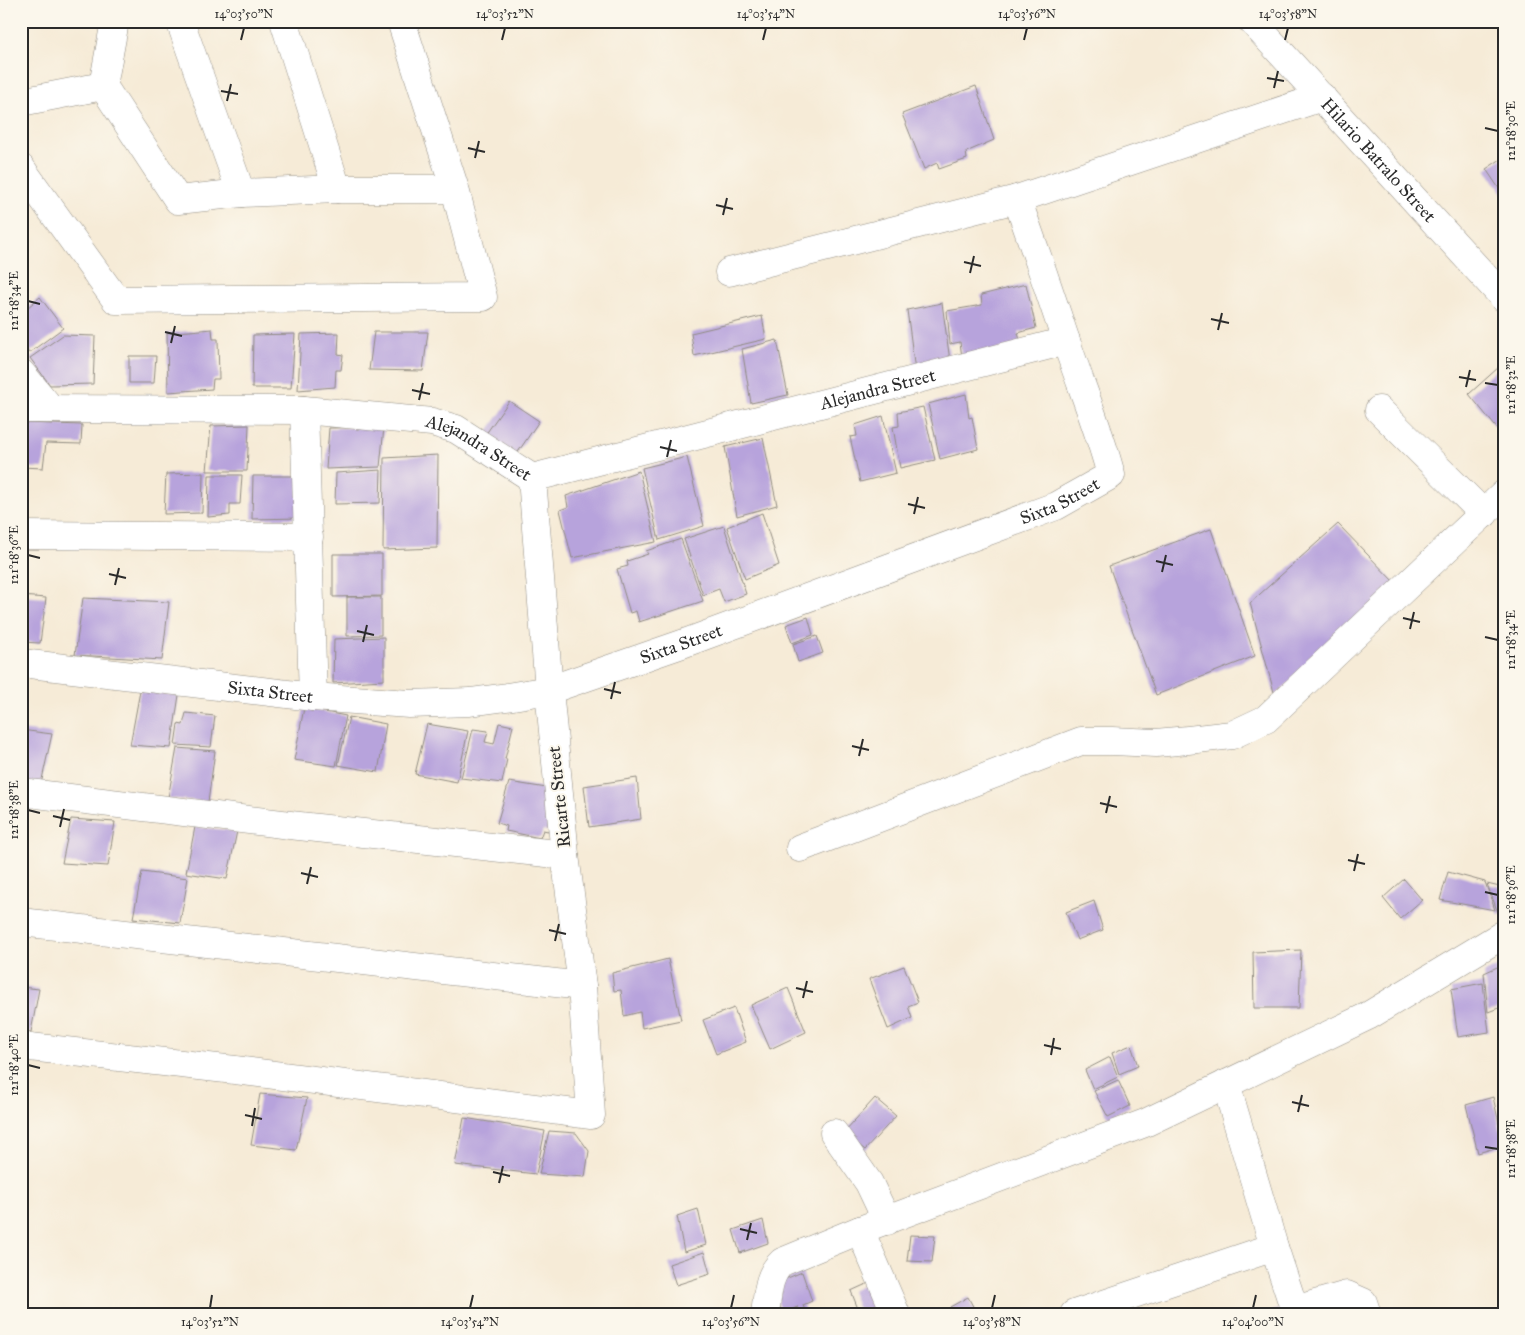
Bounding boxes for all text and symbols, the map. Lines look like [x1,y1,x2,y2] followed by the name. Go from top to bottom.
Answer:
[215,7,273,21] text: 14°03'50"N
[476,7,534,21] text: 14°03'52"N
[737,7,795,21] text: 14°03'54"N
[998,7,1056,21] text: 14°03'56"N
[1259,7,1317,21] text: 14°03'58"N
[1316,93,1441,227] street label: Hilario Batralo Street
[1504,101,1518,161] text: 121°18'30"E
[7,271,21,331] text: 121°18'34"E
[1504,355,1518,414] text: 121°18'32"E
[817,364,938,415] street label: Alejandra Street
[423,410,536,486] street label: Alejandra Street
[1017,472,1104,529] street label: Sixta Street
[7,525,21,585] text: 121°18'36"E
[1504,610,1518,670] text: 121°18'34"E
[637,619,726,669] street label: Sixta Street
[226,676,315,708] street label: Sixta Street
[543,745,575,849] street label: Ricarte Street
[7,780,21,840] text: 121°18'38"E
[1504,865,1518,925] text: 121°18'36"E
[7,1034,21,1096] text: 121°18'40"E
[1504,1119,1518,1179] text: 121°18'38"E
[181,1315,239,1329] text: 14°03'52"N
[441,1315,499,1329] text: 14°03'54"N
[702,1315,760,1329] text: 14°03'56"N
[963,1315,1021,1329] text: 14°03'58"N
[1222,1315,1284,1329] text: 14°04'00"N

